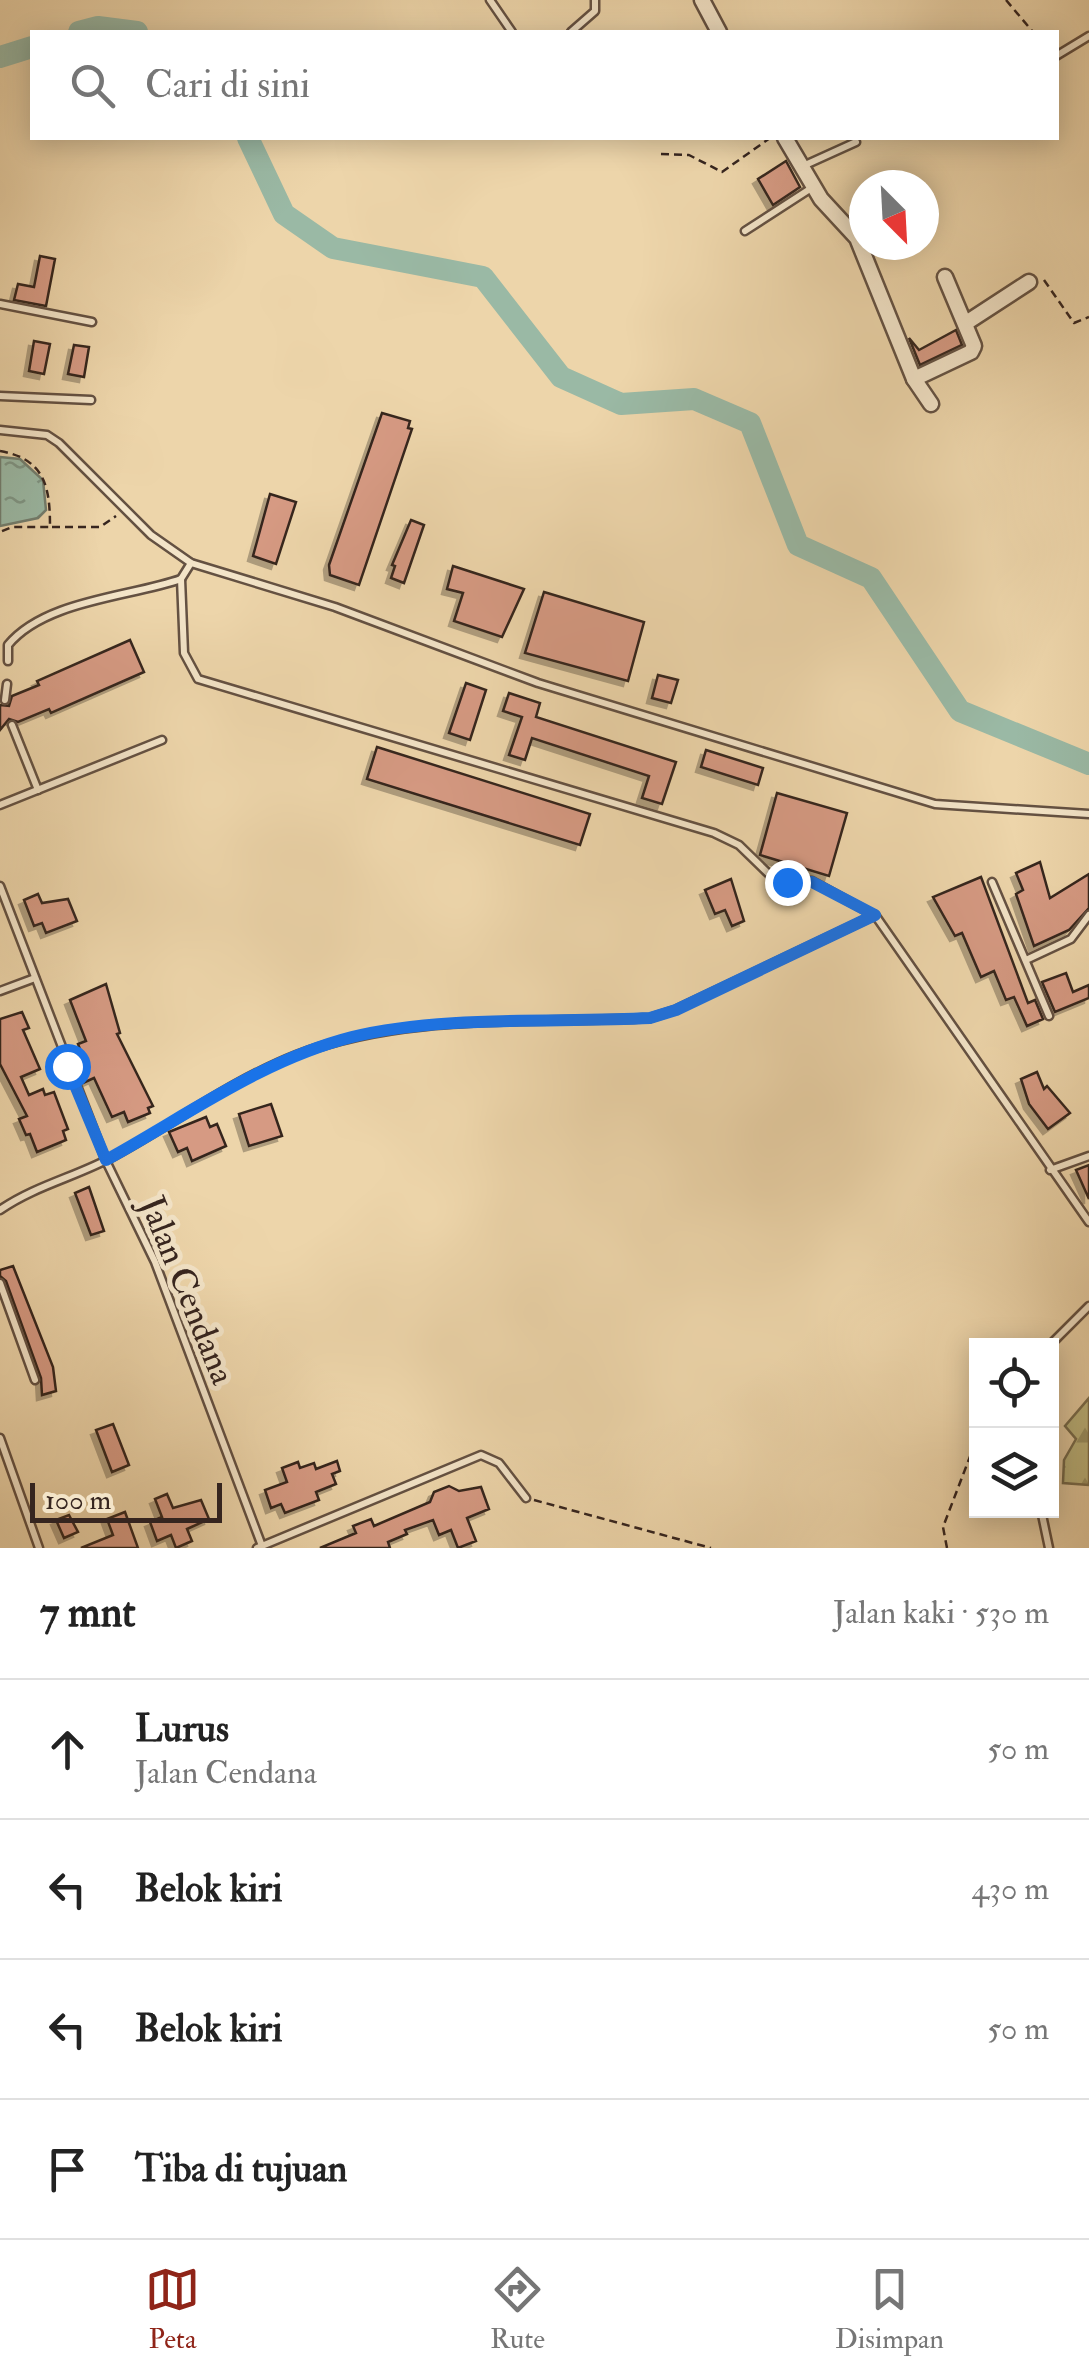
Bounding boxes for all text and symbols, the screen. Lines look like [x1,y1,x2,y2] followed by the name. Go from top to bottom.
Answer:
[30,30,1059,140] search box
[65,58,120,113] icon: search
[145,61,310,109] text: Cari di sini
[849,170,939,260] north arrow
[765,860,811,906] route end
[45,1044,91,1090] route start
[129,1189,245,1391] street label: Jalan Cendana
[969,1338,1059,1518] map controls
[969,1338,1059,1428] button: locate
[969,1428,1059,1518] button: layers
[30,1478,222,1522] scale bar
[45,1483,111,1518] text: 100 m
[40,1587,136,1639] text: 7 mnt
[833,1593,1049,1633] text: Jalan kaki · 530 m
[135,1705,229,1753] text: Lurus
[40,1722,95,1777] icon: ahead
[987,1729,1049,1769] text: 50 m
[135,1753,317,1793] text: Jalan Cendana
[40,1862,95,1917] icon: left
[135,1865,282,1913] text: Belok kiri
[972,1869,1049,1909] text: 430 m
[40,2002,95,2057] icon: left
[135,2005,282,2053] text: Belok kiri
[987,2009,1049,2049] text: 50 m
[40,2142,95,2197] icon: arrive
[135,2145,347,2193] text: Tiba di tujuan
[145,2262,200,2357] tab: Peta
[490,2262,545,2357] tab: Rute
[835,2262,944,2357] tab: Disimpan

